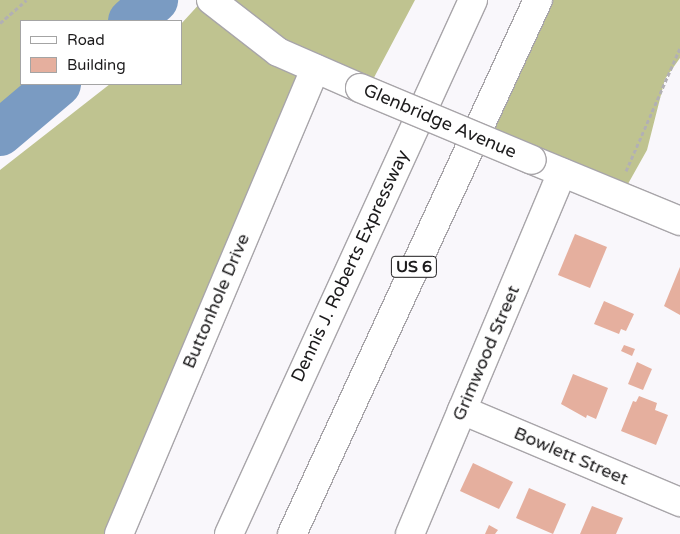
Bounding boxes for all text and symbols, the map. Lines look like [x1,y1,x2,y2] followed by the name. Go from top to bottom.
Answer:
[20,20,182,85] legend
[67,31,105,49] text: Road
[67,56,126,74] text: Building
[360,79,520,163] street label: Glenbridge Avenue
[287,147,413,385] street label: Dennis J. Roberts Expressway
[178,230,254,372] street label: Buttonhole Drive
[390,253,438,280] road number: US 6
[448,282,524,424] street label: Grimwood Street
[511,422,631,490] street label: Bowlett Street

